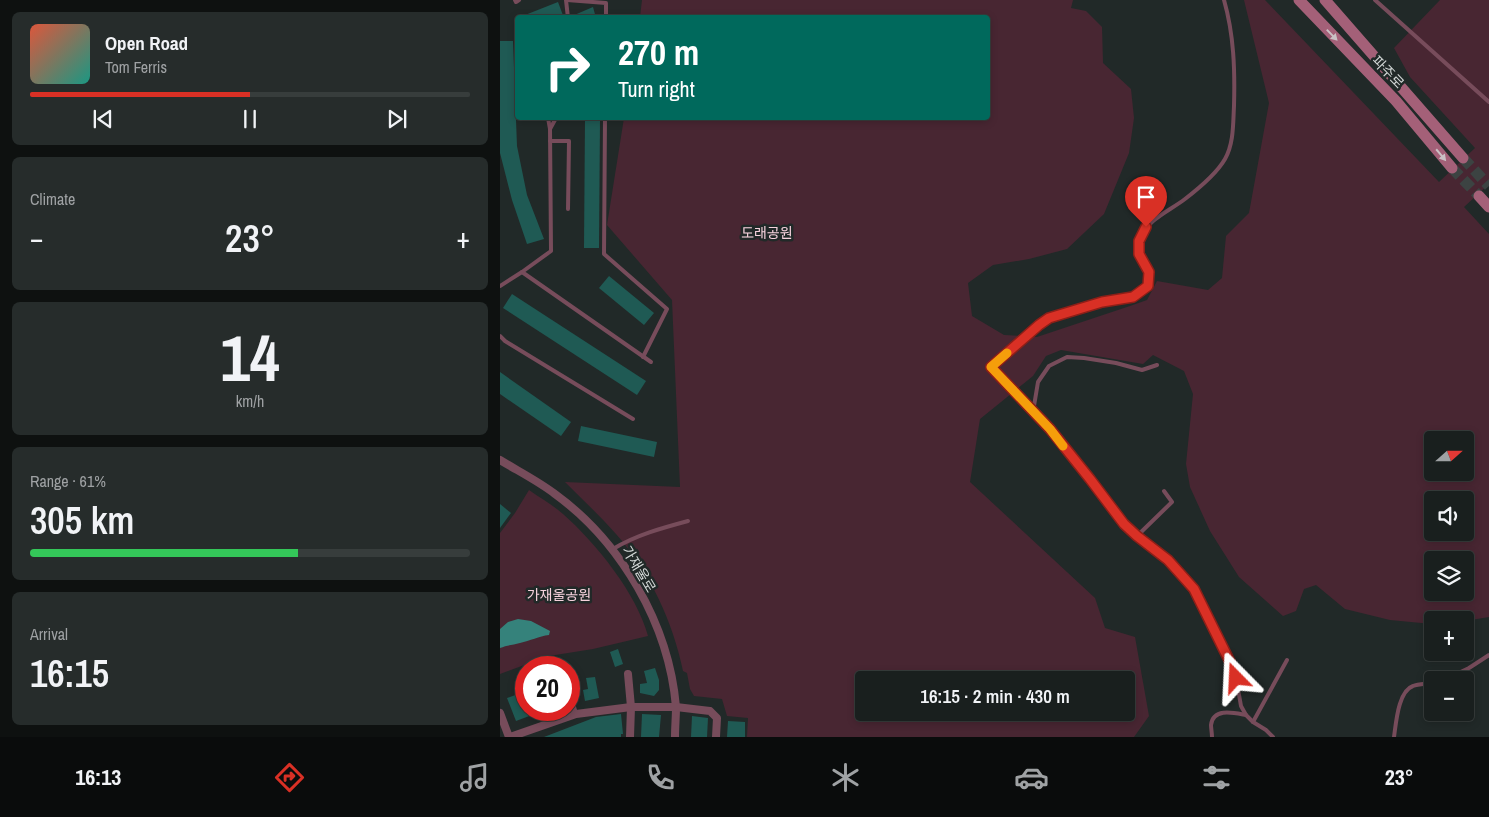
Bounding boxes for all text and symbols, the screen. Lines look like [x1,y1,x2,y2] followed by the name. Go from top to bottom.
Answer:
[618,29,699,76] text: 270 m
[1326,29,1338,41] one-way arrow
[105,30,188,56] text: Open Road
[535,35,600,100] icon: right
[1368,52,1408,92] street label: 파주로
[105,56,167,78] text: Tom Ferris
[618,74,695,104] text: Turn right
[89,105,117,133] icon: previous
[236,105,264,133] icon: pause
[383,105,411,133] icon: next
[1436,149,1447,162] one-way arrow
[1125,176,1167,227] pin
[1132,183,1160,211] icon: arrive
[30,188,75,210] text: Climate
[225,213,275,264] text: 23°
[30,219,43,257] text: −
[457,219,470,257] text: +
[741,224,793,242] park label: 도래공원
[220,314,280,401] text: 14
[236,390,264,412] text: km/h
[1424,431,1474,481] north arrow
[1424,431,1474,721] map controls
[30,470,106,492] text: Range · 61%
[1424,491,1474,541] button: sound
[30,495,134,546] text: 305 km
[618,542,660,596] street label: 가재울로
[1424,551,1474,601] button: layers
[527,586,591,604] park label: 가재울공원
[1424,611,1474,661] button: +
[30,623,68,645] text: Arrival
[30,648,109,699] text: 16:15
[1209,651,1261,703] position arrow
[515,656,580,721] speed limit sign: 20
[1424,671,1474,721] button: −
[920,683,1070,709] text: 16:15 · 2 min · 430 m
[272,760,307,795] icon: directions
[457,760,492,795] icon: music
[643,760,678,795] icon: phone
[828,760,863,795] icon: climate
[1014,760,1049,795] icon: car
[1199,760,1234,795] icon: filters
[75,762,121,792] text: 16:13
[1385,762,1414,792] text: 23°

